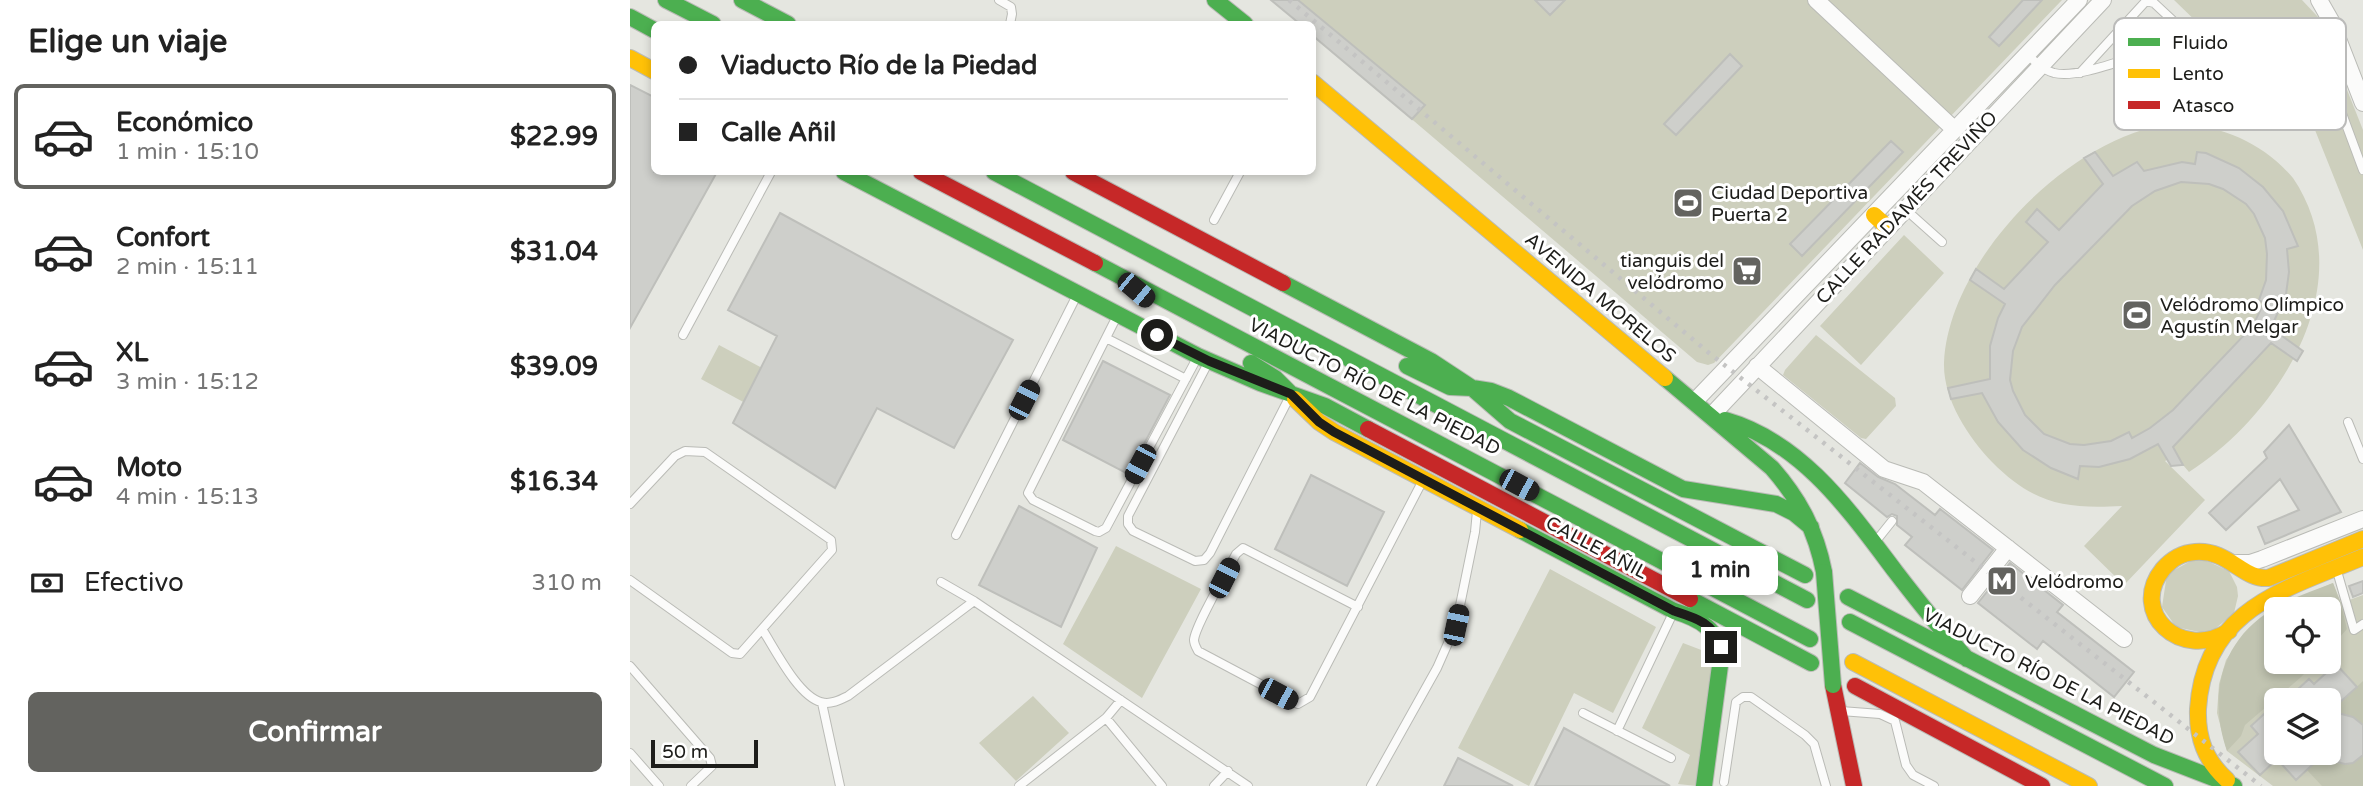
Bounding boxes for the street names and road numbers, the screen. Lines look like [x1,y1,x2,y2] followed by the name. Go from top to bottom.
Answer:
[1811,106,2002,309] street label: CALLE RADAMÉS TREVIÑO
[1521,228,1680,367] street label: AVENIDA MORELOS
[1245,313,1504,460] street label: VIADUCTO RÍO DE LA PIEDAD
[1542,511,1652,584] street label: CALLE AÑIL
[1919,603,2178,750] street label: VIADUCTO RÍO DE LA PIEDAD

